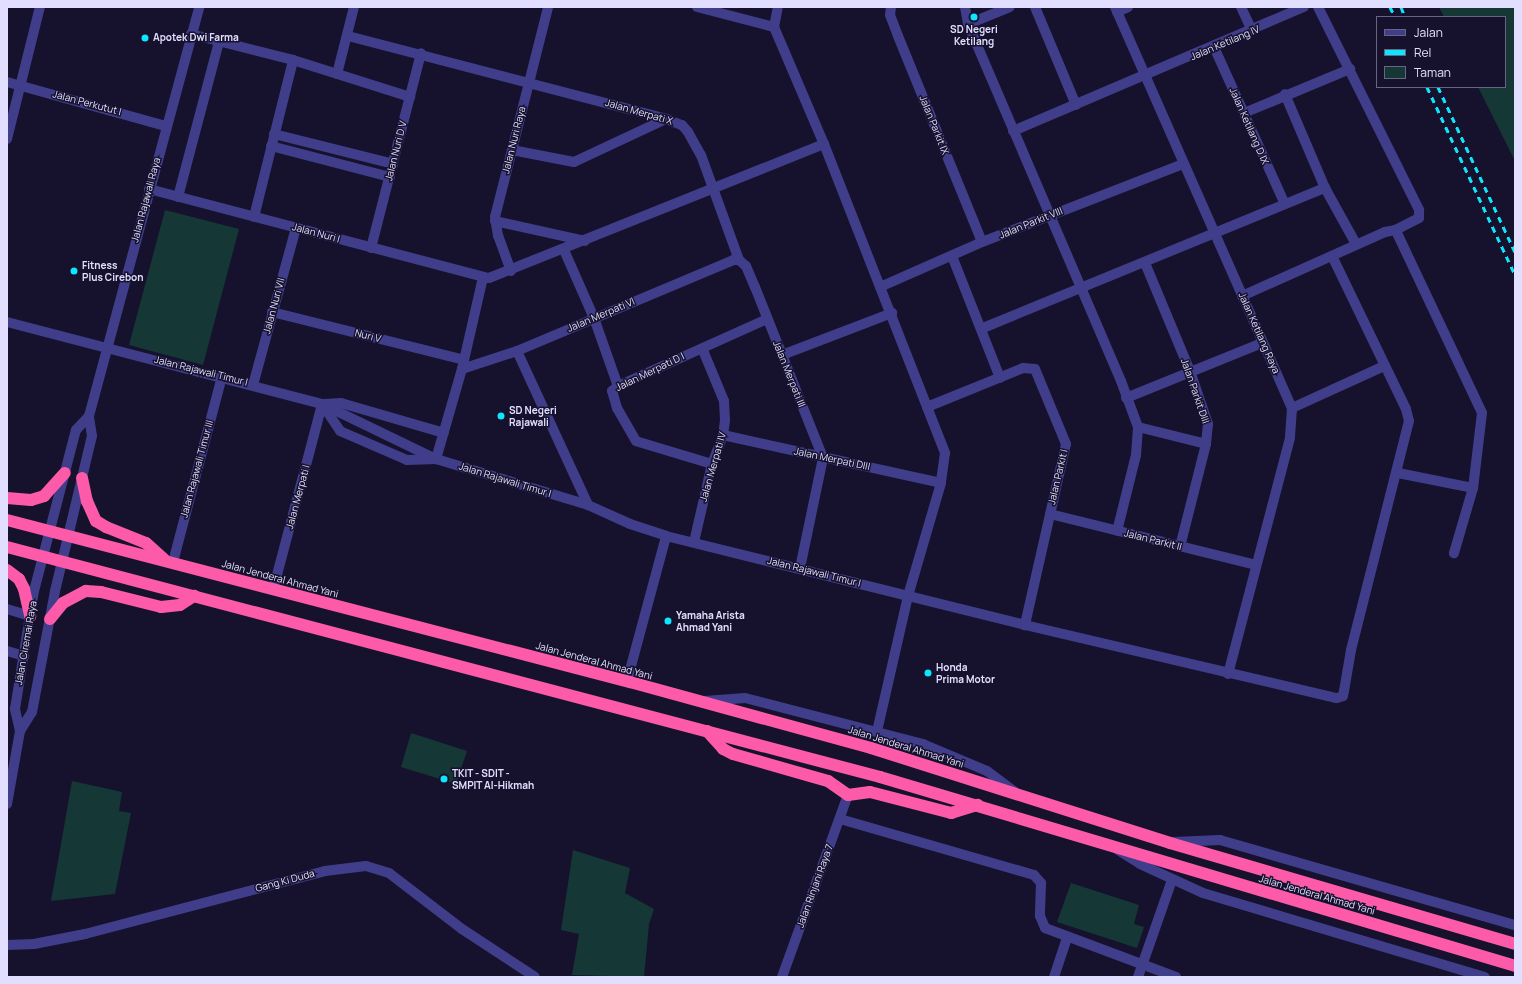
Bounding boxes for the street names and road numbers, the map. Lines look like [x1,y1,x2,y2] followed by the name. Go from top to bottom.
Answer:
[1189,23,1261,63] street label: Jalan Ketilang IV
[1227,86,1271,166] street label: Jalan Ketilang D IX
[51,88,123,118] street label: Jalan Perkutut I
[917,94,951,156] street label: Jalan Parkit IX
[604,97,674,127] street label: Jalan Merpati X
[500,105,528,175] street label: Jalan Nuri Raya
[383,120,409,182] street label: Jalan Nuri D V
[129,156,163,244] street label: Jalan Rajawali Raya
[998,205,1064,241] street label: Jalan Parkit VIII
[291,221,341,245] street label: Jalan Nuri I
[261,277,287,335] street label: Jalan Nuri VII
[1236,291,1282,375] street label: Jalan Ketilang Raya
[565,295,637,335] street label: Jalan Merpati VI
[354,327,382,345] street label: Nuri V
[770,339,808,409] street label: Jalan Merpati III
[614,350,686,394] street label: Jalan Merpati D I
[153,354,249,388] street label: Jalan Rajawali Timur I
[1178,357,1212,425] street label: Jalan Parkit DIII
[178,419,216,519] street label: Jalan Rajawali Timur III
[697,431,729,503] street label: Jalan Merpati IV
[793,445,871,473] street label: Jalan Merpati DIII
[1046,448,1070,506] street label: Jalan Parkit I
[457,460,553,500] street label: Jalan Rajawali Timur I
[284,464,312,530] street label: Jalan Merpati I
[1123,527,1183,553] street label: Jalan Parkit II
[766,555,862,589] street label: Jalan Rajawali Timur I
[220,558,340,600] street label: Jalan Jenderal Ahmad Yani
[13,600,39,686] street label: Jalan Ciremai Raya
[534,640,654,682] street label: Jalan Jenderal Ahmad Yani
[847,724,965,770] street label: Jalan Jenderal Ahmad Yani
[794,843,836,929] street label: Jalan Rinjani Raya 7
[254,867,316,895] street label: Gang Ki Duda
[1258,873,1376,917] street label: Jalan Jenderal Ahmad Yani

